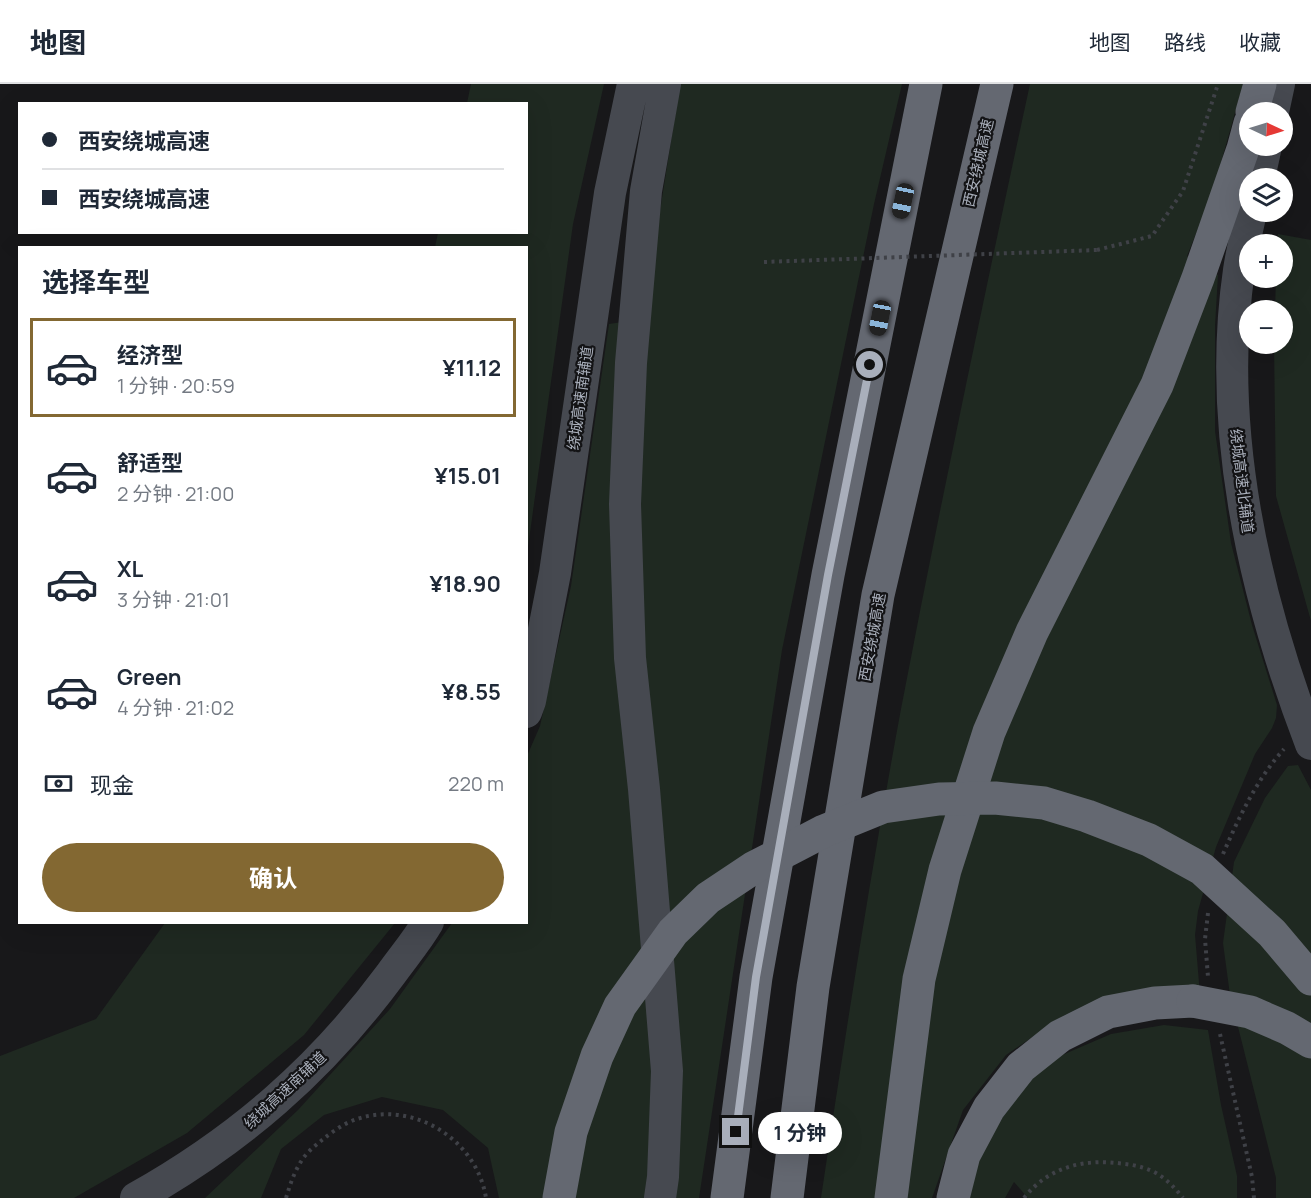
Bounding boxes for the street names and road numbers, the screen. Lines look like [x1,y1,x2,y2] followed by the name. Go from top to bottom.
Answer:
[958,117,998,209] street label: 西安绕城高速
[562,345,598,451] street label: 绕城高速南辅道
[1225,428,1259,534] street label: 绕城高速北辅道
[854,591,890,683] street label: 西安绕城高速
[239,1047,331,1133] street label: 绕城高速南辅道

